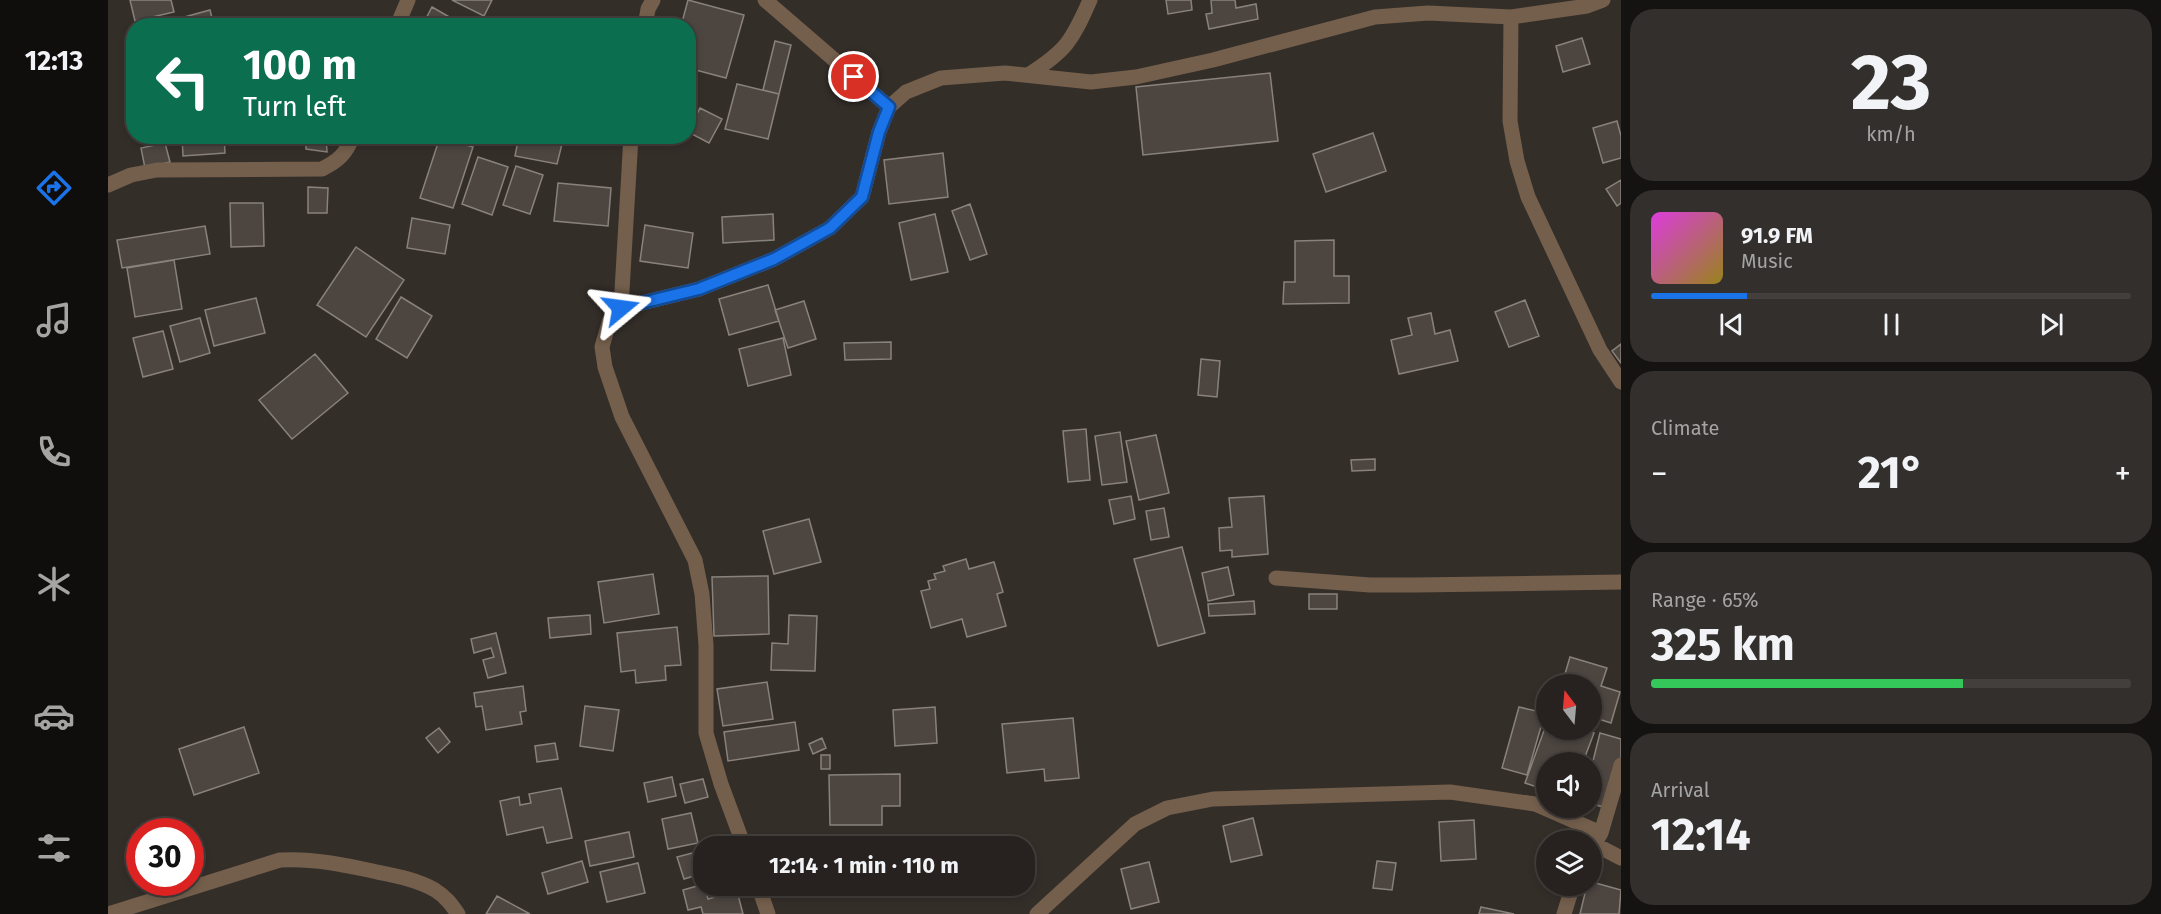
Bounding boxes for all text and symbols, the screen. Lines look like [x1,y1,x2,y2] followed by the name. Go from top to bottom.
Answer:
[1851,36,1931,130] text: 23
[243,40,357,90] text: 100 m
[144,42,222,120] icon: left
[25,45,83,77] text: 12:13
[828,51,879,102] pin
[837,60,870,93] icon: arrive
[243,91,346,123] text: Turn left
[1866,122,1916,146] text: km/h
[33,167,75,209] icon: directions
[1741,222,1813,249] text: 91.9 FM
[1741,249,1793,273] text: Music
[589,276,653,340] position arrow
[33,299,75,341] icon: music
[1715,308,1748,341] icon: previous
[1875,308,1908,341] icon: pause
[2035,308,2068,341] icon: next
[1651,416,1719,440] text: Climate
[33,431,75,473] icon: phone
[1858,446,1924,500] text: 21°
[1651,454,1668,494] text: −
[2115,454,2131,494] text: +
[33,563,75,605] icon: climate
[1651,588,1759,612] text: Range · 65%
[1651,618,1795,672] text: 325 km
[1536,674,1602,740] north arrow
[1536,674,1602,896] map controls
[33,695,75,737] icon: car
[1536,752,1602,818] button: sound
[1651,778,1710,802] text: Arrival
[1651,808,1751,862] text: 12:14
[126,818,204,896] speed limit sign: 30
[33,827,75,869] icon: filters
[1536,830,1602,896] button: layers
[769,852,959,879] text: 12:14 · 1 min · 110 m

